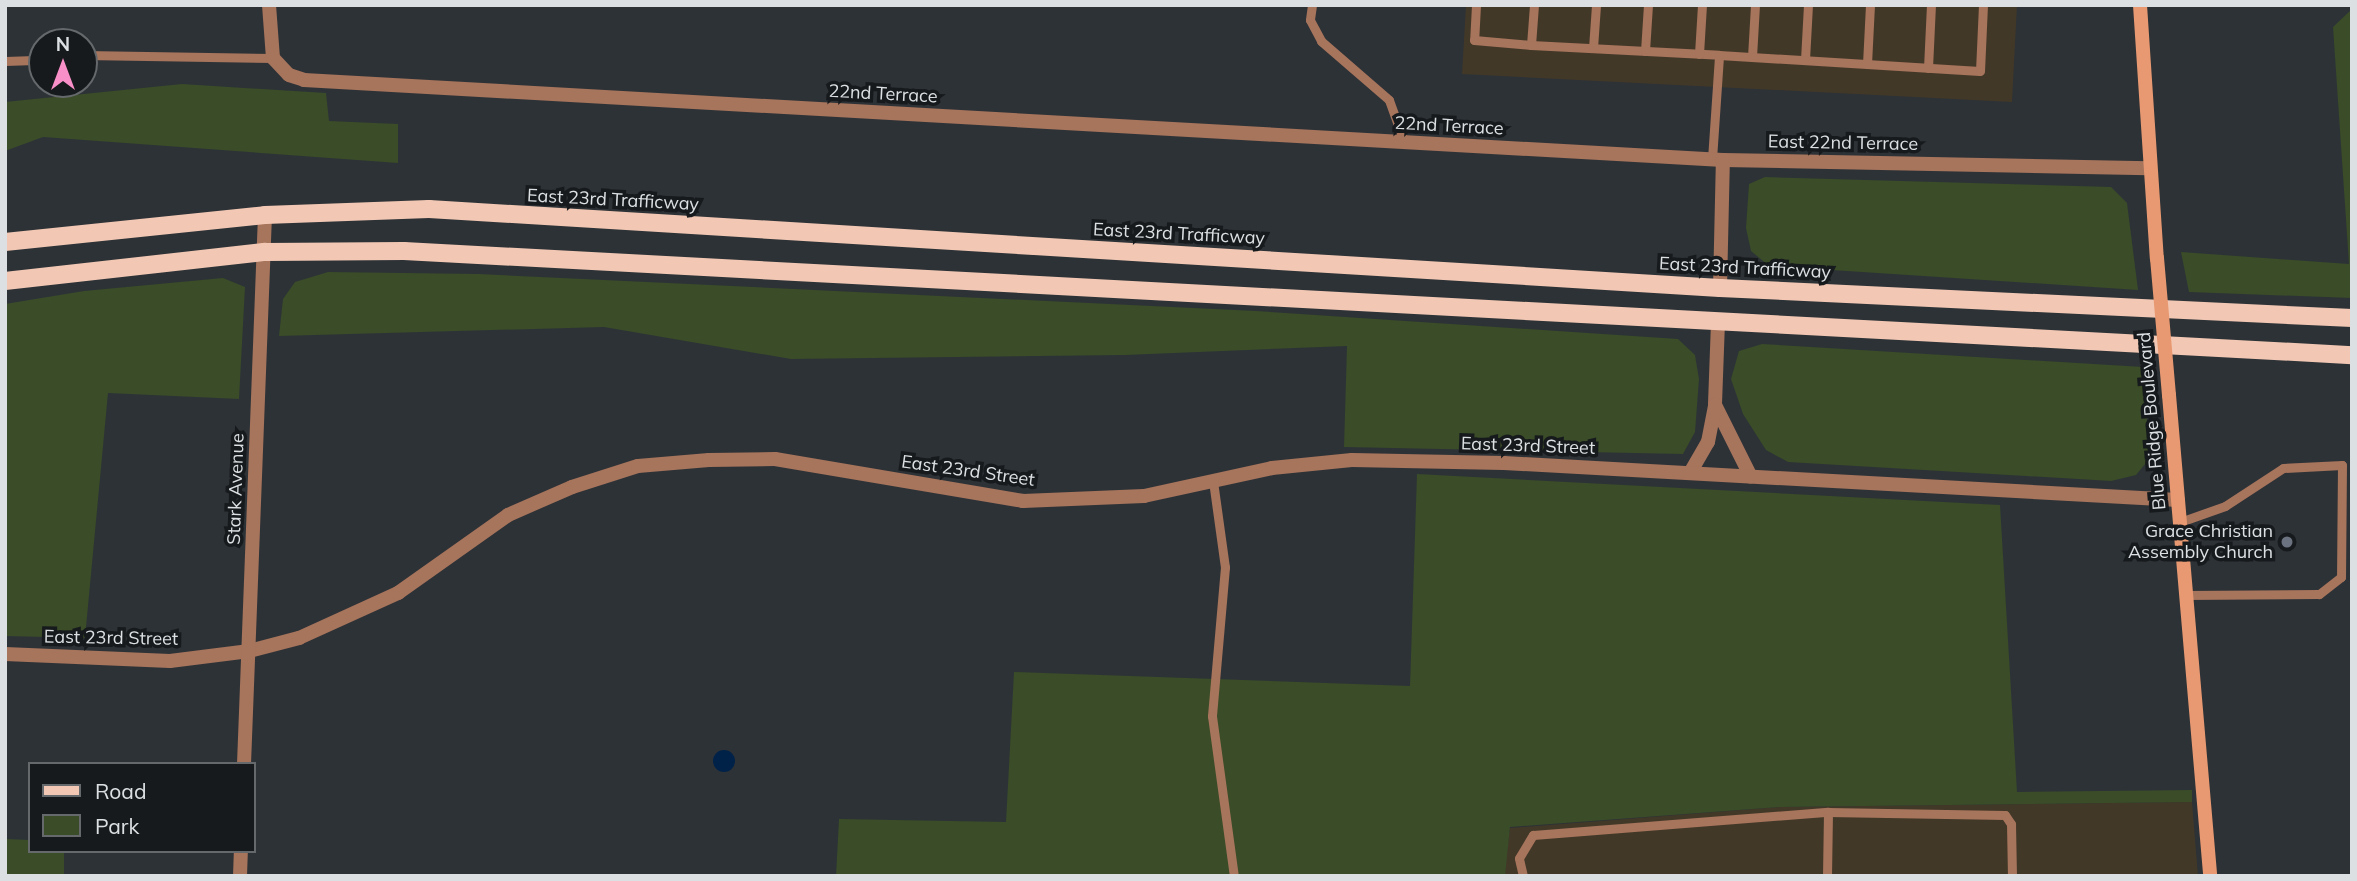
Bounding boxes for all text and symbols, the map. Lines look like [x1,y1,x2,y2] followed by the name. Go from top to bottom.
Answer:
[28,28,98,98] north arrow
[56,32,70,56] text: N
[828,80,938,108] street label: 22nd Terrace
[1394,112,1504,140] street label: 22nd Terrace
[1768,131,1918,155] street label: East 22nd Terrace
[526,185,700,215] street label: East 23rd Trafficway
[1092,219,1266,249] street label: East 23rd Trafficway
[1658,253,1832,283] street label: East 23rd Trafficway
[2133,331,2171,511] street label: Blue Ridge Boulevard
[223,433,249,545] street label: Stark Avenue
[1460,433,1596,459] street label: East 23rd Street
[900,451,1036,491] street label: East 23rd Street
[2128,521,2273,564] place label: Grace Christian Assembly Church
[2279,534,2295,550] marker: Grace Christian Assembly Church
[44,626,178,650] street label: East 23rd Street
[28,762,256,853] legend
[95,778,146,804] text: Road
[95,813,139,839] text: Park

